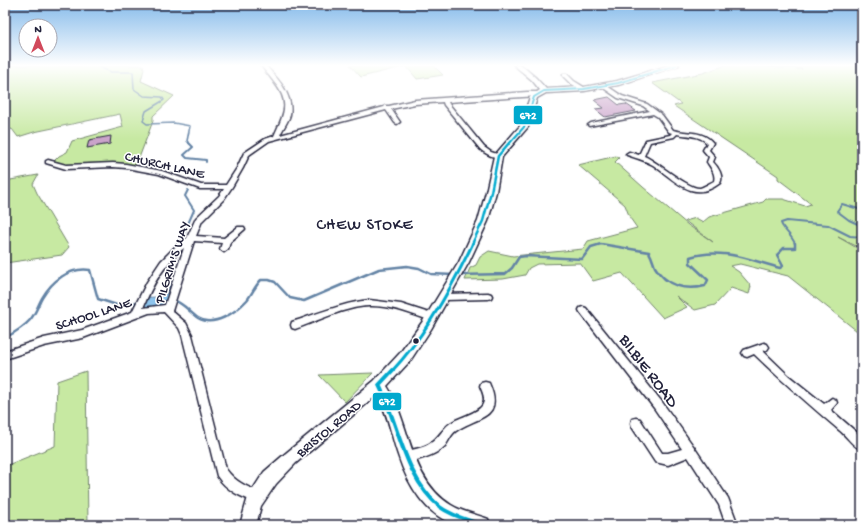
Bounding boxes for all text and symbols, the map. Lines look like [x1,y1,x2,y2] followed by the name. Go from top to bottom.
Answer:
[18,18,58,58] north arrow
[34,24,42,36] text: N
[513,105,543,125] line badge: 672
[520,111,537,123] text: 672
[123,149,207,184] street label: CHURCH LANE
[316,217,414,236] district label: CHEW STOKE
[152,219,195,307] street label: PILGRIM'S WAY
[54,295,135,336] street label: SCHOOL LANE
[613,330,682,413] street label: BILBIE ROAD
[411,336,421,346] unlabelled marker
[372,392,402,411] line badge: 672
[293,397,366,463] street label: BRISTOL ROAD
[379,397,396,409] text: 672

